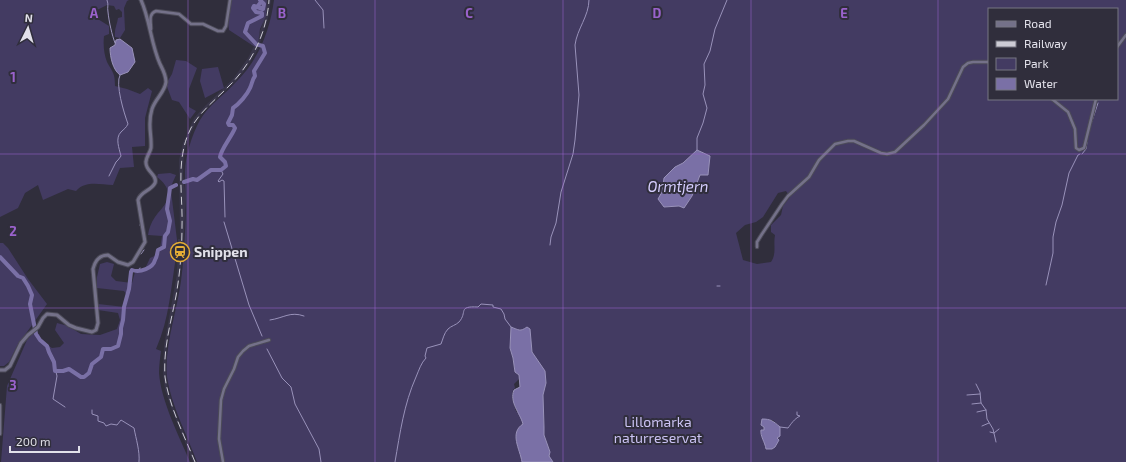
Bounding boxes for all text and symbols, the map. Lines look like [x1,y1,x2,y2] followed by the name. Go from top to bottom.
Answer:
[90,5,99,21] text: A
[278,5,286,21] text: B
[465,5,473,21] text: C
[653,5,662,21] text: D
[840,5,848,21] text: E
[8,8,48,48] north arrow
[988,8,1118,100] legend
[24,11,33,24] text: N
[1024,16,1052,30] text: Road
[1024,36,1068,50] text: Railway
[1024,56,1049,70] text: Park
[10,69,16,85] text: 1
[1024,76,1058,90] text: Water
[647,177,709,196] water label: Ormtjern
[9,223,17,239] text: 2
[169,241,191,263] station icon: Snippen
[194,243,248,260] place label: Snippen
[9,377,17,393] text: 3
[614,413,702,446] park label: Lillomarka naturreservat
[10,428,79,454] scale bar
[16,434,50,448] text: 200 m

